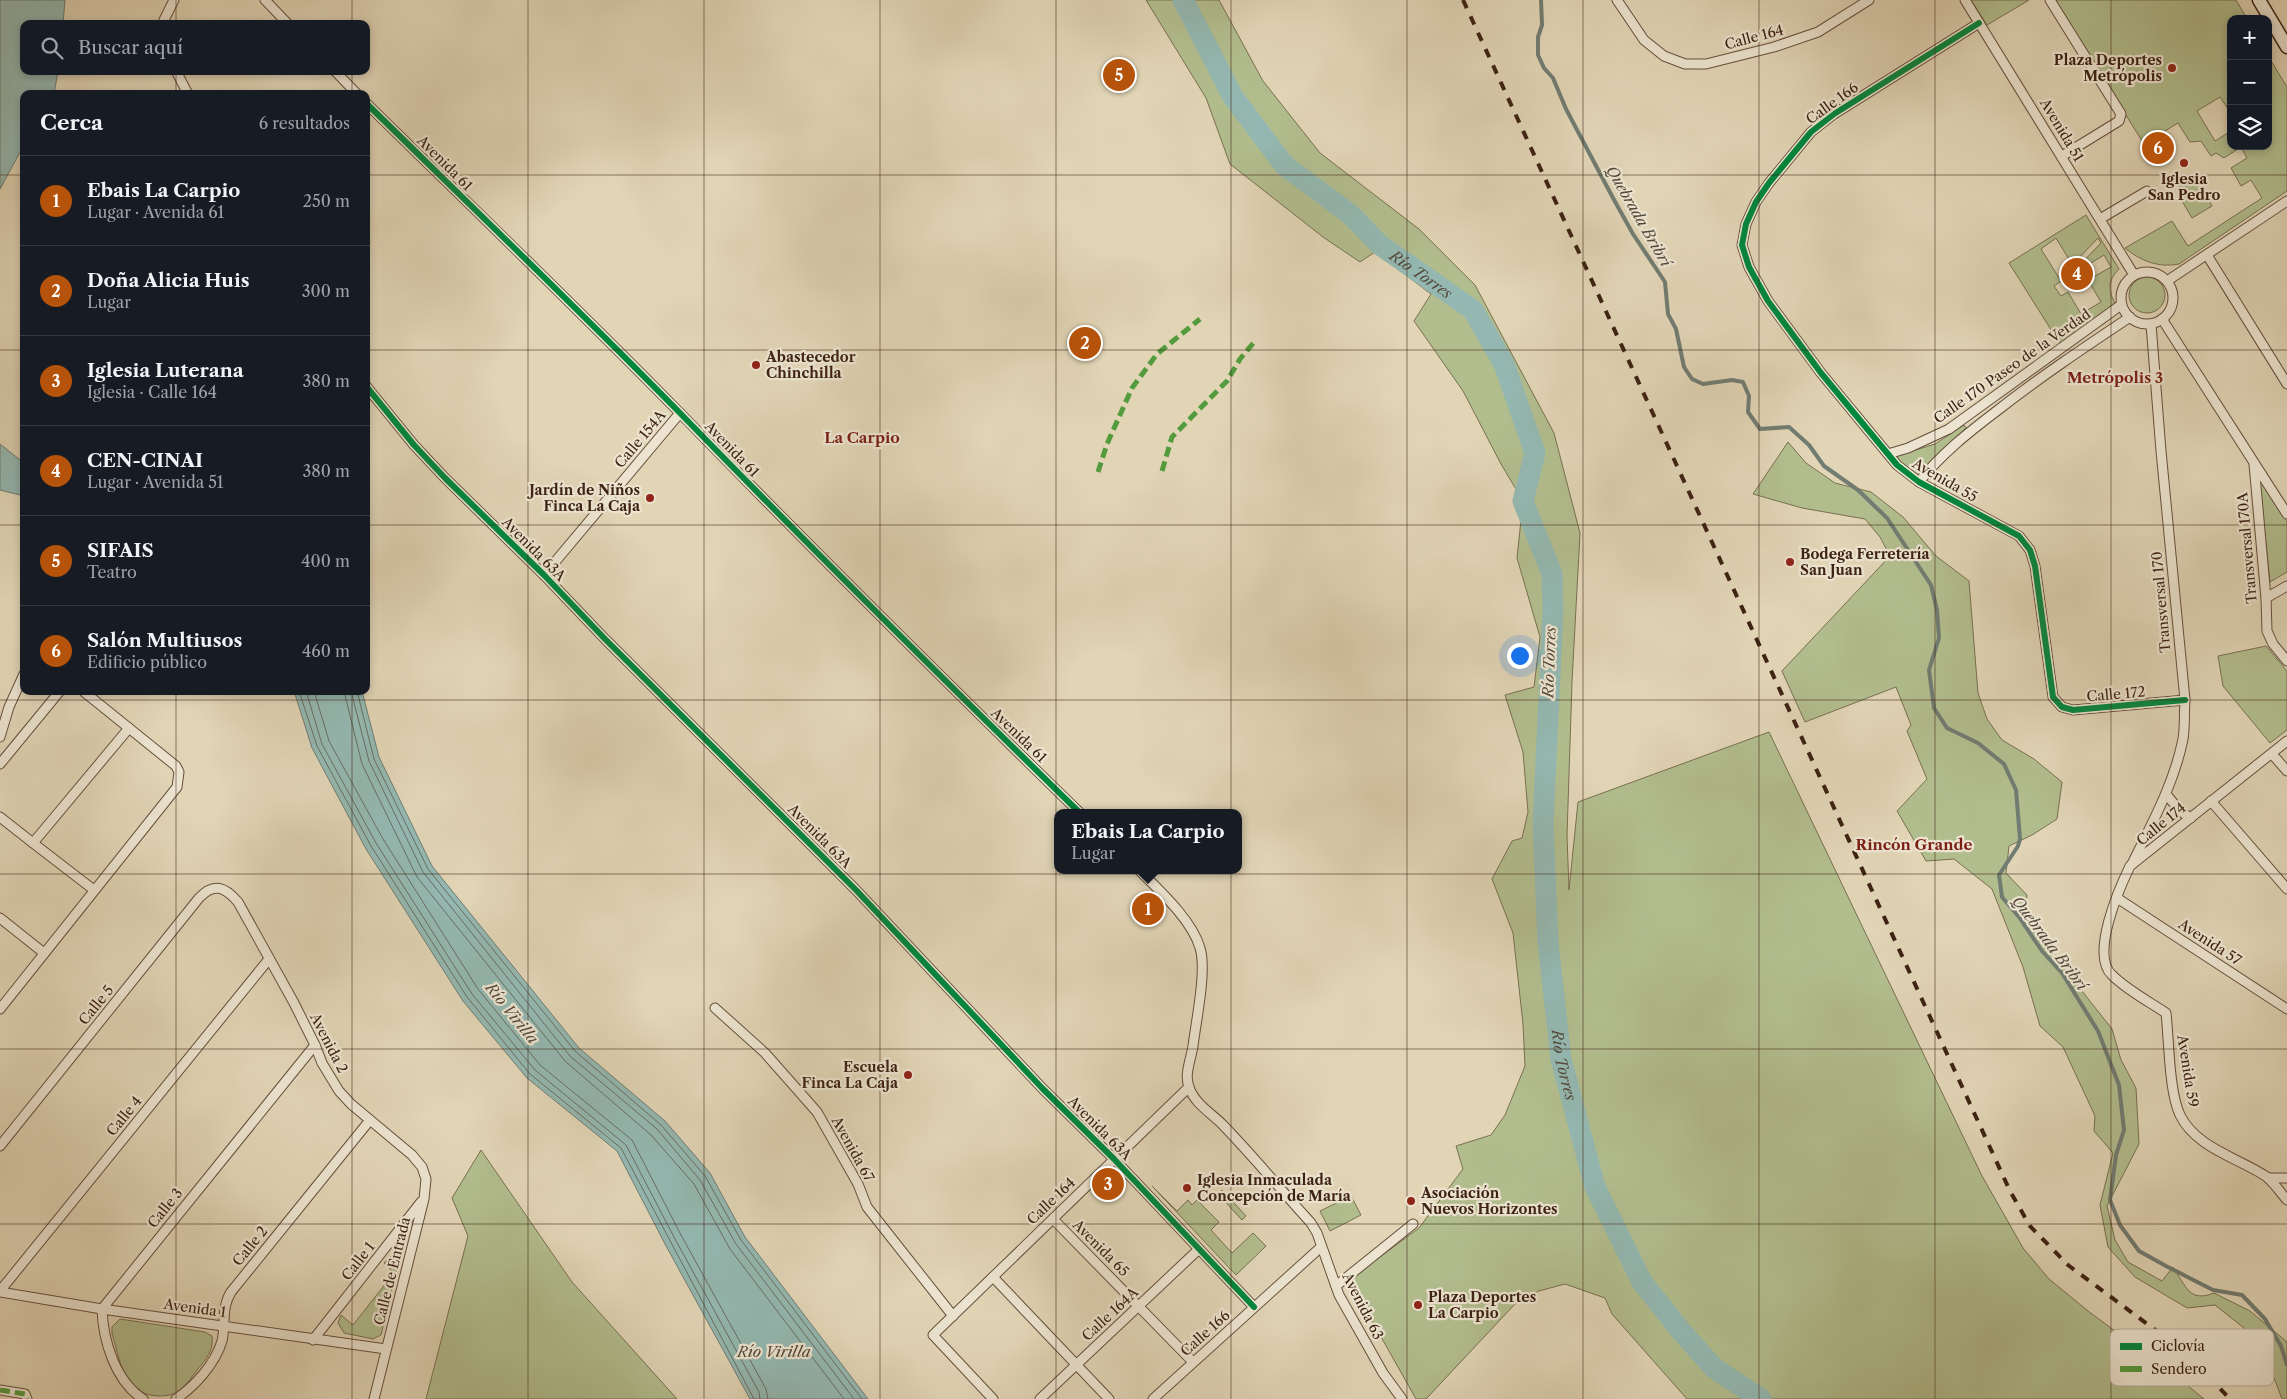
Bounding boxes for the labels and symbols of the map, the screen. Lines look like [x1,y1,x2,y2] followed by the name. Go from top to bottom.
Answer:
[1723,21,1785,53] street label: Calle 164
[2054,51,2162,85] place label: Plaza Deportes Metrópolis
[1103,56,1135,94] pin: 5
[2166,62,2178,74] marker: Plaza Deportes Metrópolis
[1802,78,1862,128] street label: Calle 166
[2036,94,2088,165] street label: Avenida 51
[2142,129,2174,167] pin: 6
[413,131,477,195] street label: Avenida 61
[2178,157,2190,169] marker: Iglesia San Pedro
[1602,162,1676,271] water label: Quebrada Bribrí
[2148,170,2220,204] place label: Iglesia San Pedro
[1386,245,1457,303] water label: Río Torres
[2061,255,2093,293] pin: 4
[1930,305,2094,427] street label: Calle 170 Paseo de la Verdad
[1069,324,1101,362] pin: 2
[765,348,856,382] place label: Abastecedor Chinchilla
[750,359,762,371] marker: Abastecedor Chinchilla
[2067,368,2163,387] district label: Metrópolis 3
[611,406,670,472] street label: Calle 154A
[700,416,763,481] street label: Avenida 61
[824,428,900,447] district label: La Carpio
[1908,454,1981,506] street label: Avenida 55
[526,481,641,515] place label: Jardín de Niños Finca La Caja
[2233,491,2261,604] street label: Transversal 170A
[644,492,656,504] marker: Jardín de Niños Finca La Caja
[497,512,570,585] street label: Avenida 63A
[1800,545,1931,579] place label: Bodega Ferretería San Juan
[2148,551,2174,653] street label: Transversal 170
[1784,556,1796,568] marker: Bodega Ferretería San Juan
[1538,625,1560,699] water label: Río Torres
[1507,643,1533,669] your location
[2086,682,2146,706] street label: Calle 172
[986,703,1051,766] street label: Avenida 61
[783,799,856,872] street label: Avenida 63A
[2133,799,2189,849] street label: Calle 174
[1856,835,1972,854] district label: Rincón Grande
[1132,890,1164,928] pin: 1
[2008,892,2092,995] water label: Quebrada Bribrí
[2174,914,2245,969] street label: Avenida 57
[481,978,543,1048] water label: Río Virilla
[75,982,117,1028] street label: Calle 5
[306,1009,352,1076] street label: Avenida 2
[1548,1028,1581,1103] water label: Río Torres
[2173,1033,2203,1108] street label: Avenida 59
[802,1058,899,1092] place label: Escuela Finca La Caja
[902,1069,914,1081] marker: Escuela Finca La Caja
[1063,1091,1136,1164] street label: Avenida 63A
[102,1092,146,1140] street label: Calle 4
[827,1112,878,1185] street label: Avenida 67
[1092,1165,1124,1203] pin: 3
[1197,1171,1352,1205] place label: Iglesia Inmaculada Concepción de María
[1023,1174,1079,1228] street label: Calle 164
[1181,1182,1193,1194] marker: Iglesia Inmaculada Concepción de María
[1420,1184,1558,1218] place label: Asociación Nuevos Horizontes
[144,1185,186,1231] street label: Calle 3
[1405,1195,1417,1207] marker: Asociación Nuevos Horizontes
[370,1215,414,1327] street label: Calle de Entrada
[1068,1215,1133,1280] street label: Avenida 65
[228,1222,272,1270] street label: Calle 2
[337,1238,379,1284] street label: Calle 1
[1338,1269,1388,1343] street label: Avenida 63
[1078,1283,1142,1345] street label: Calle 164A
[1428,1288,1536,1322] place label: Plaza Deportes La Carpio
[162,1295,228,1321] street label: Avenida 1
[1412,1299,1424,1311] marker: Plaza Deportes La Carpio
[1177,1306,1233,1360] street label: Calle 166
[2110,1329,2274,1386] legend
[2151,1337,2206,1355] text: Ciclovía
[736,1342,811,1361] water label: Río Virilla
[2151,1360,2207,1378] text: Sendero

